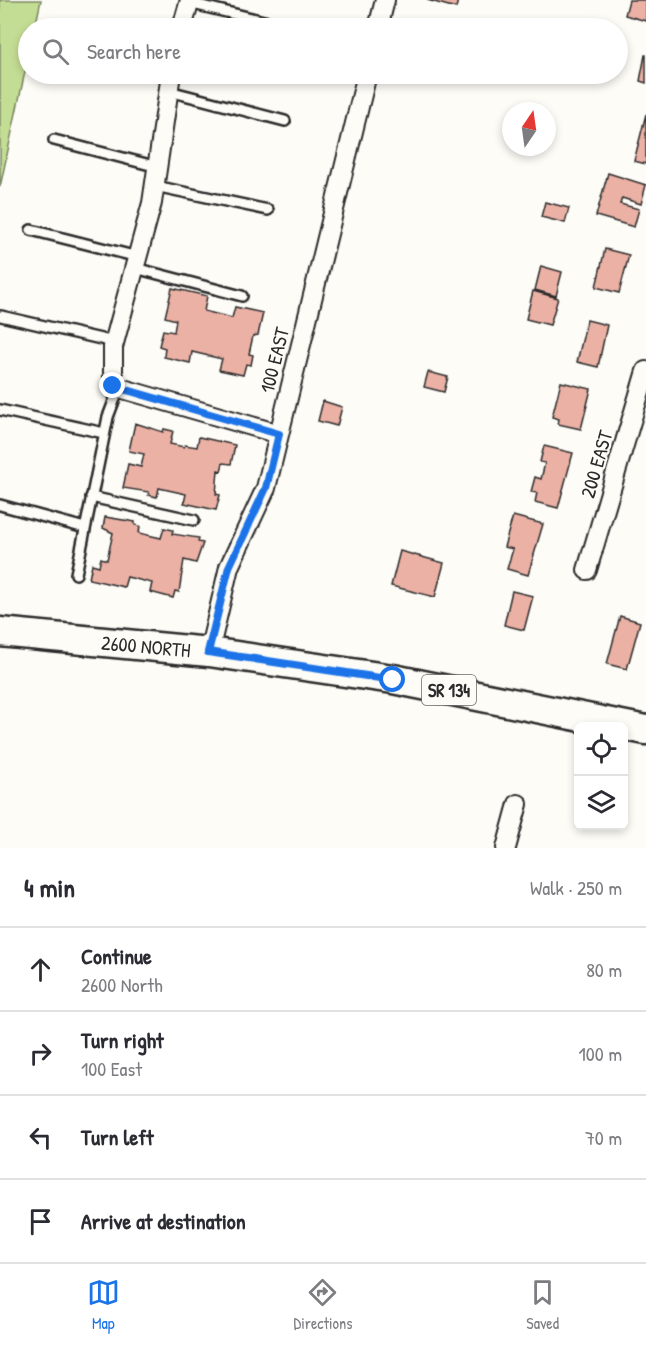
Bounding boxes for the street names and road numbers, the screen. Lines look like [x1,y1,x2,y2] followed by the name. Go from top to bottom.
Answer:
[253,324,295,396] street label: 100 EAST
[574,426,619,501] street label: 200 EAST
[100,629,192,663] street label: 2600 NORTH
[422,675,476,705] road number: SR 134

